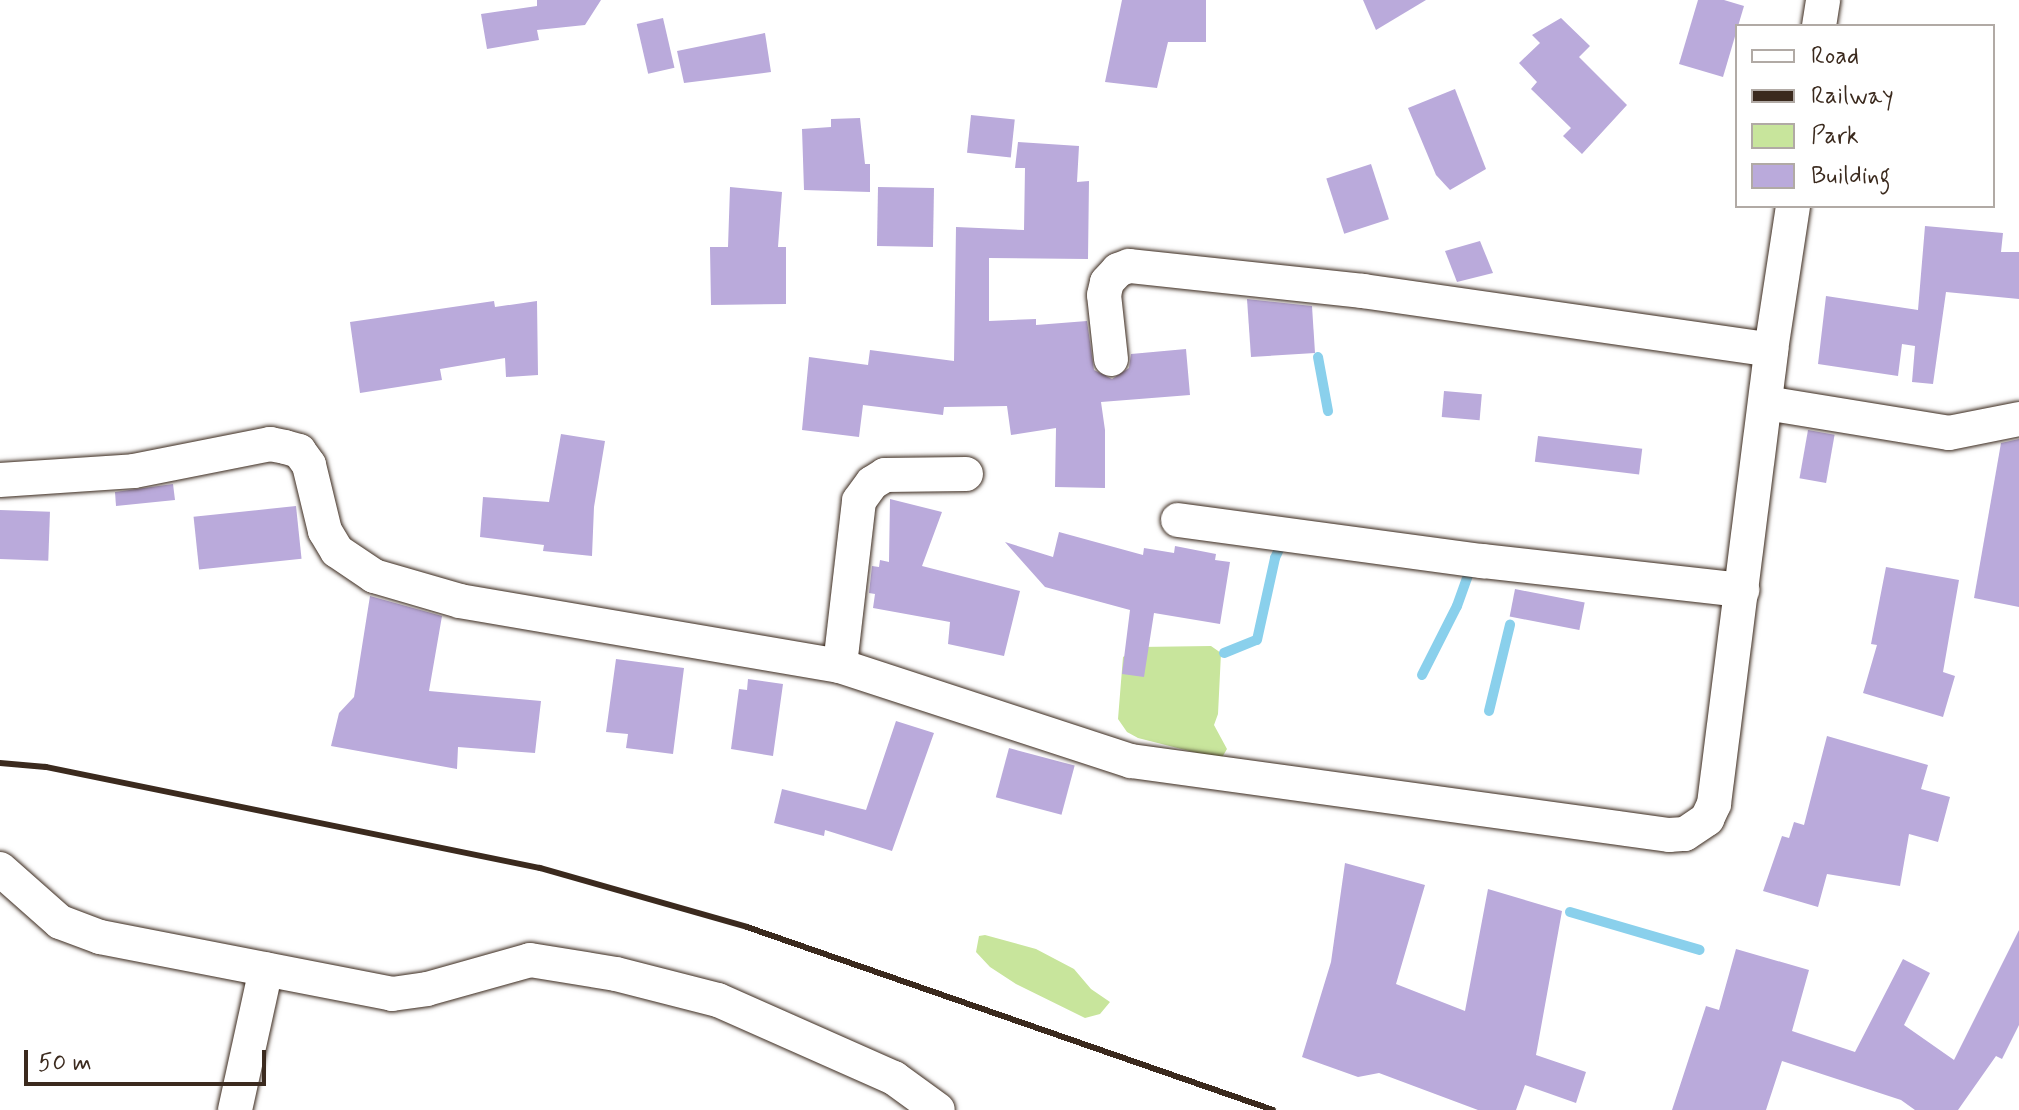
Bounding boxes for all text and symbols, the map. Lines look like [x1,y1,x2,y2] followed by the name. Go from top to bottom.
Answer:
[1735,24,1995,208] legend
[1811,41,1859,72] text: Road
[1811,81,1894,112] text: Railway
[1811,121,1859,152] text: Park
[1811,161,1891,192] text: Building
[28,1034,270,1084] scale bar
[38,1048,92,1079] text: 50 m

